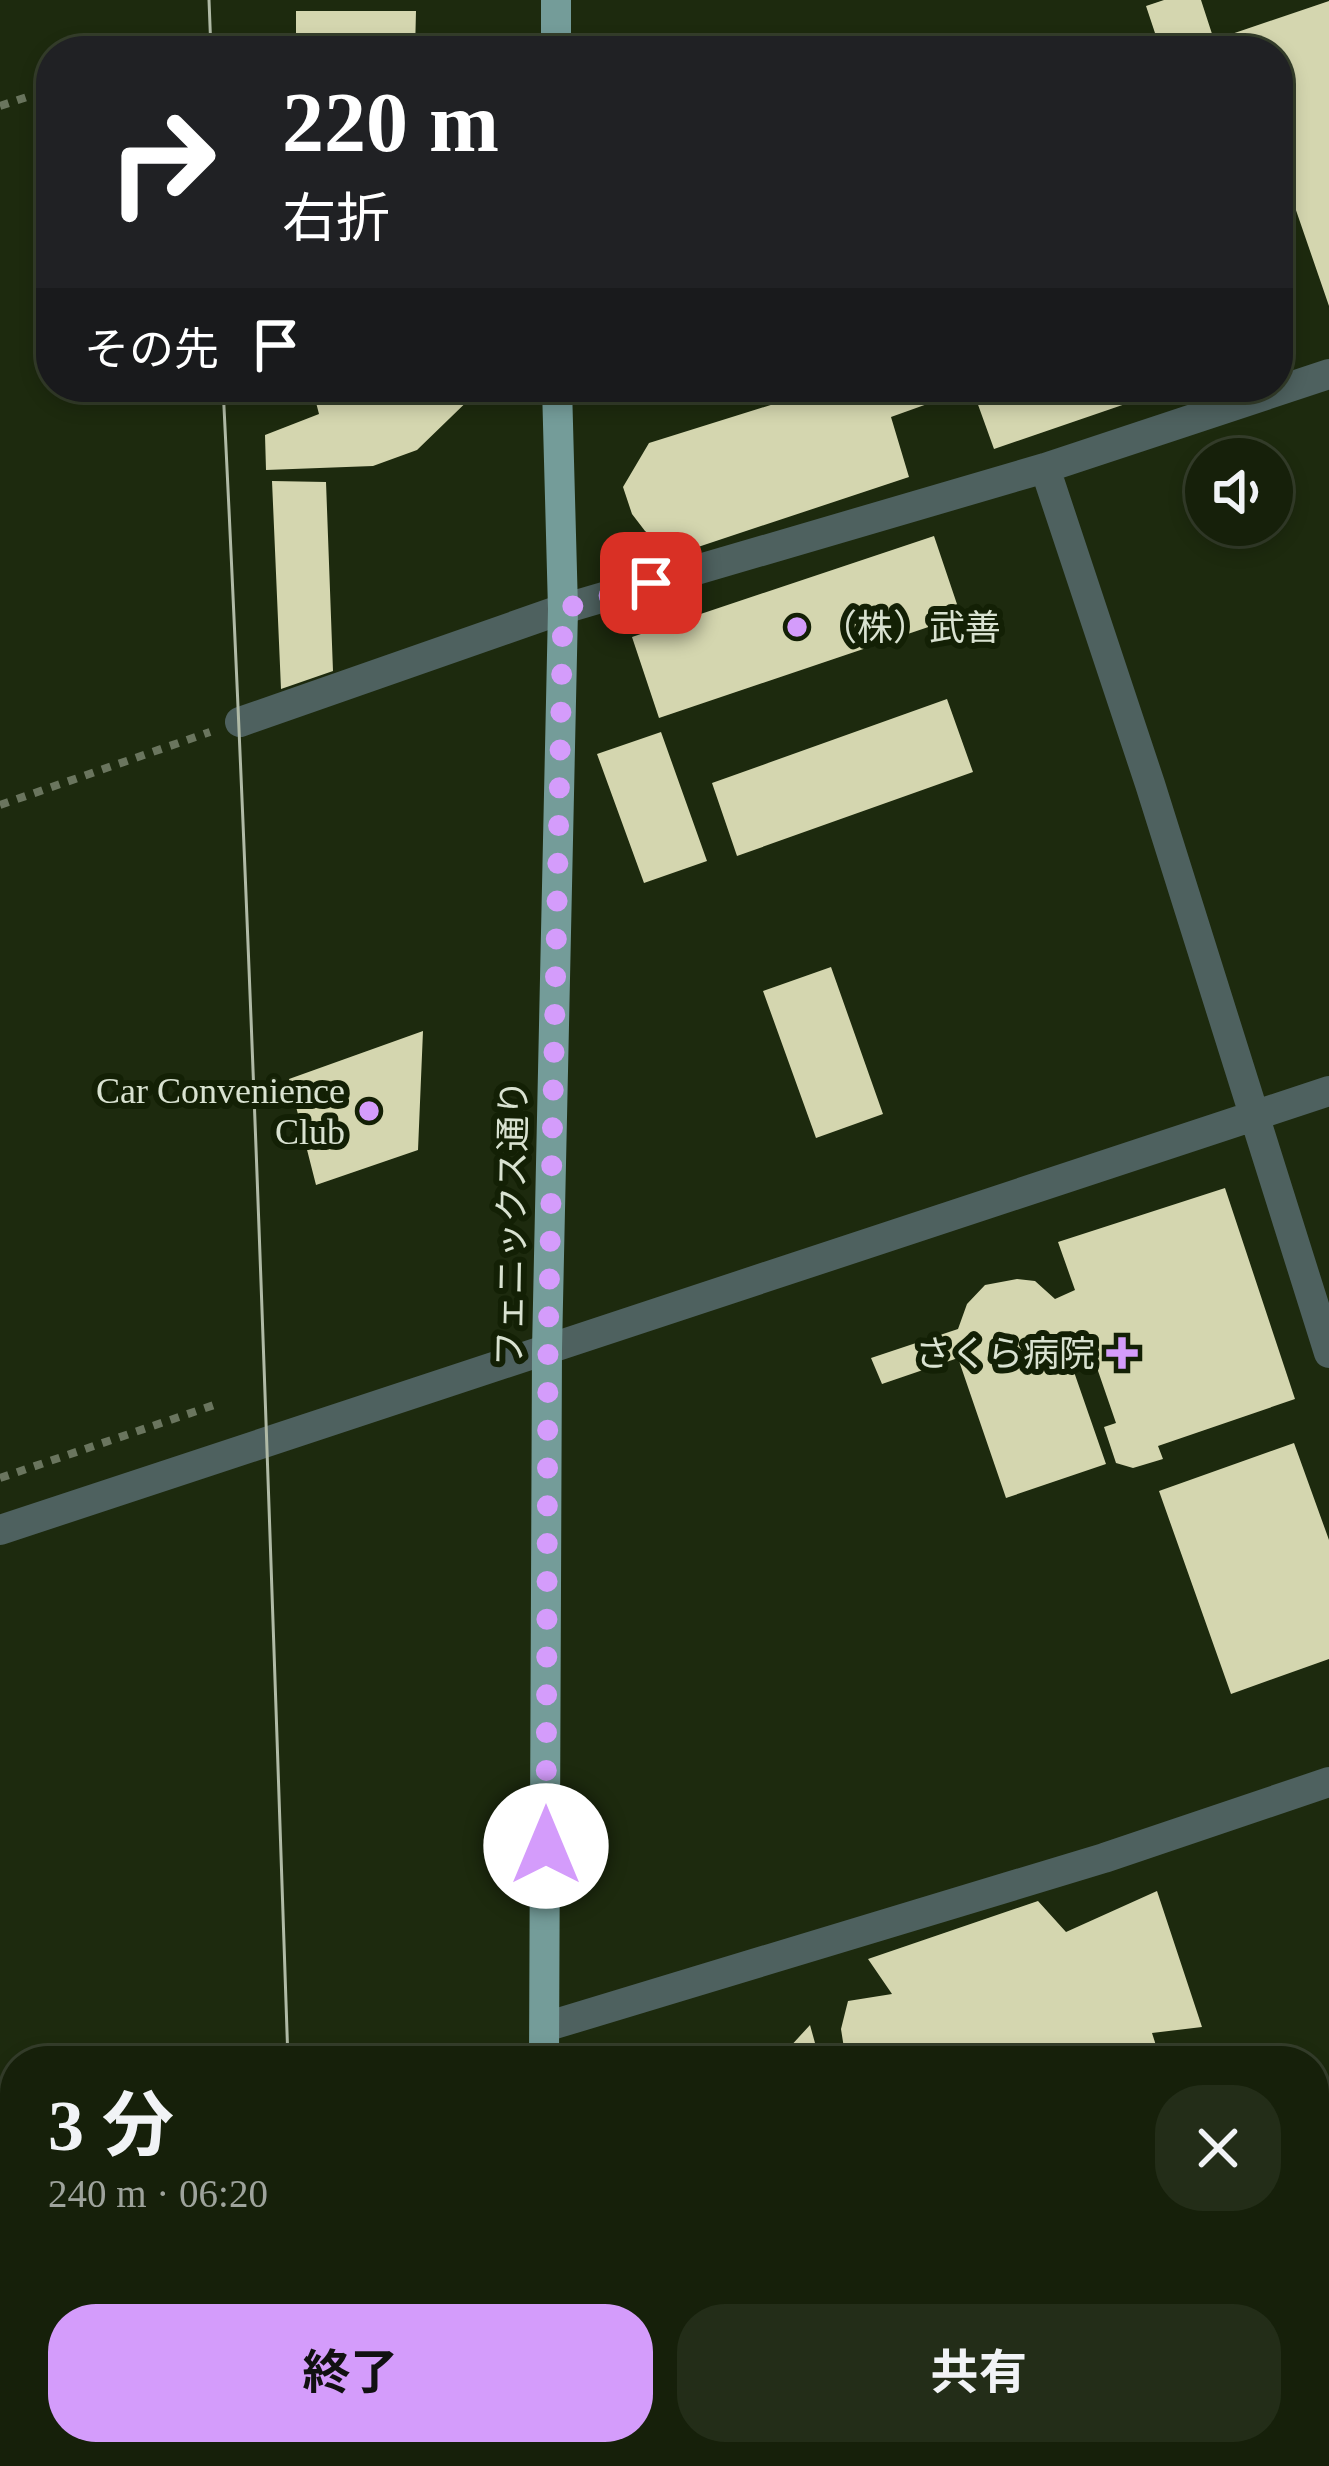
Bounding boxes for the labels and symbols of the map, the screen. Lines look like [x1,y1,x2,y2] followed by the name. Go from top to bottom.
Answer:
[600,532,702,634] pin
[821,608,1001,648] place label: （株）武善
[784,614,810,640] marker: （株）武善
[96,1071,345,1152] place label: Car Convenience Club
[489,1079,535,1367] street label: フェニックス通り
[356,1098,382,1124] marker: Car Convenience Club
[915,1334,1095,1374] place label: さくら病院
[1106,1337,1138,1369] marker: さくら病院
[483,1783,609,1909] position arrow

